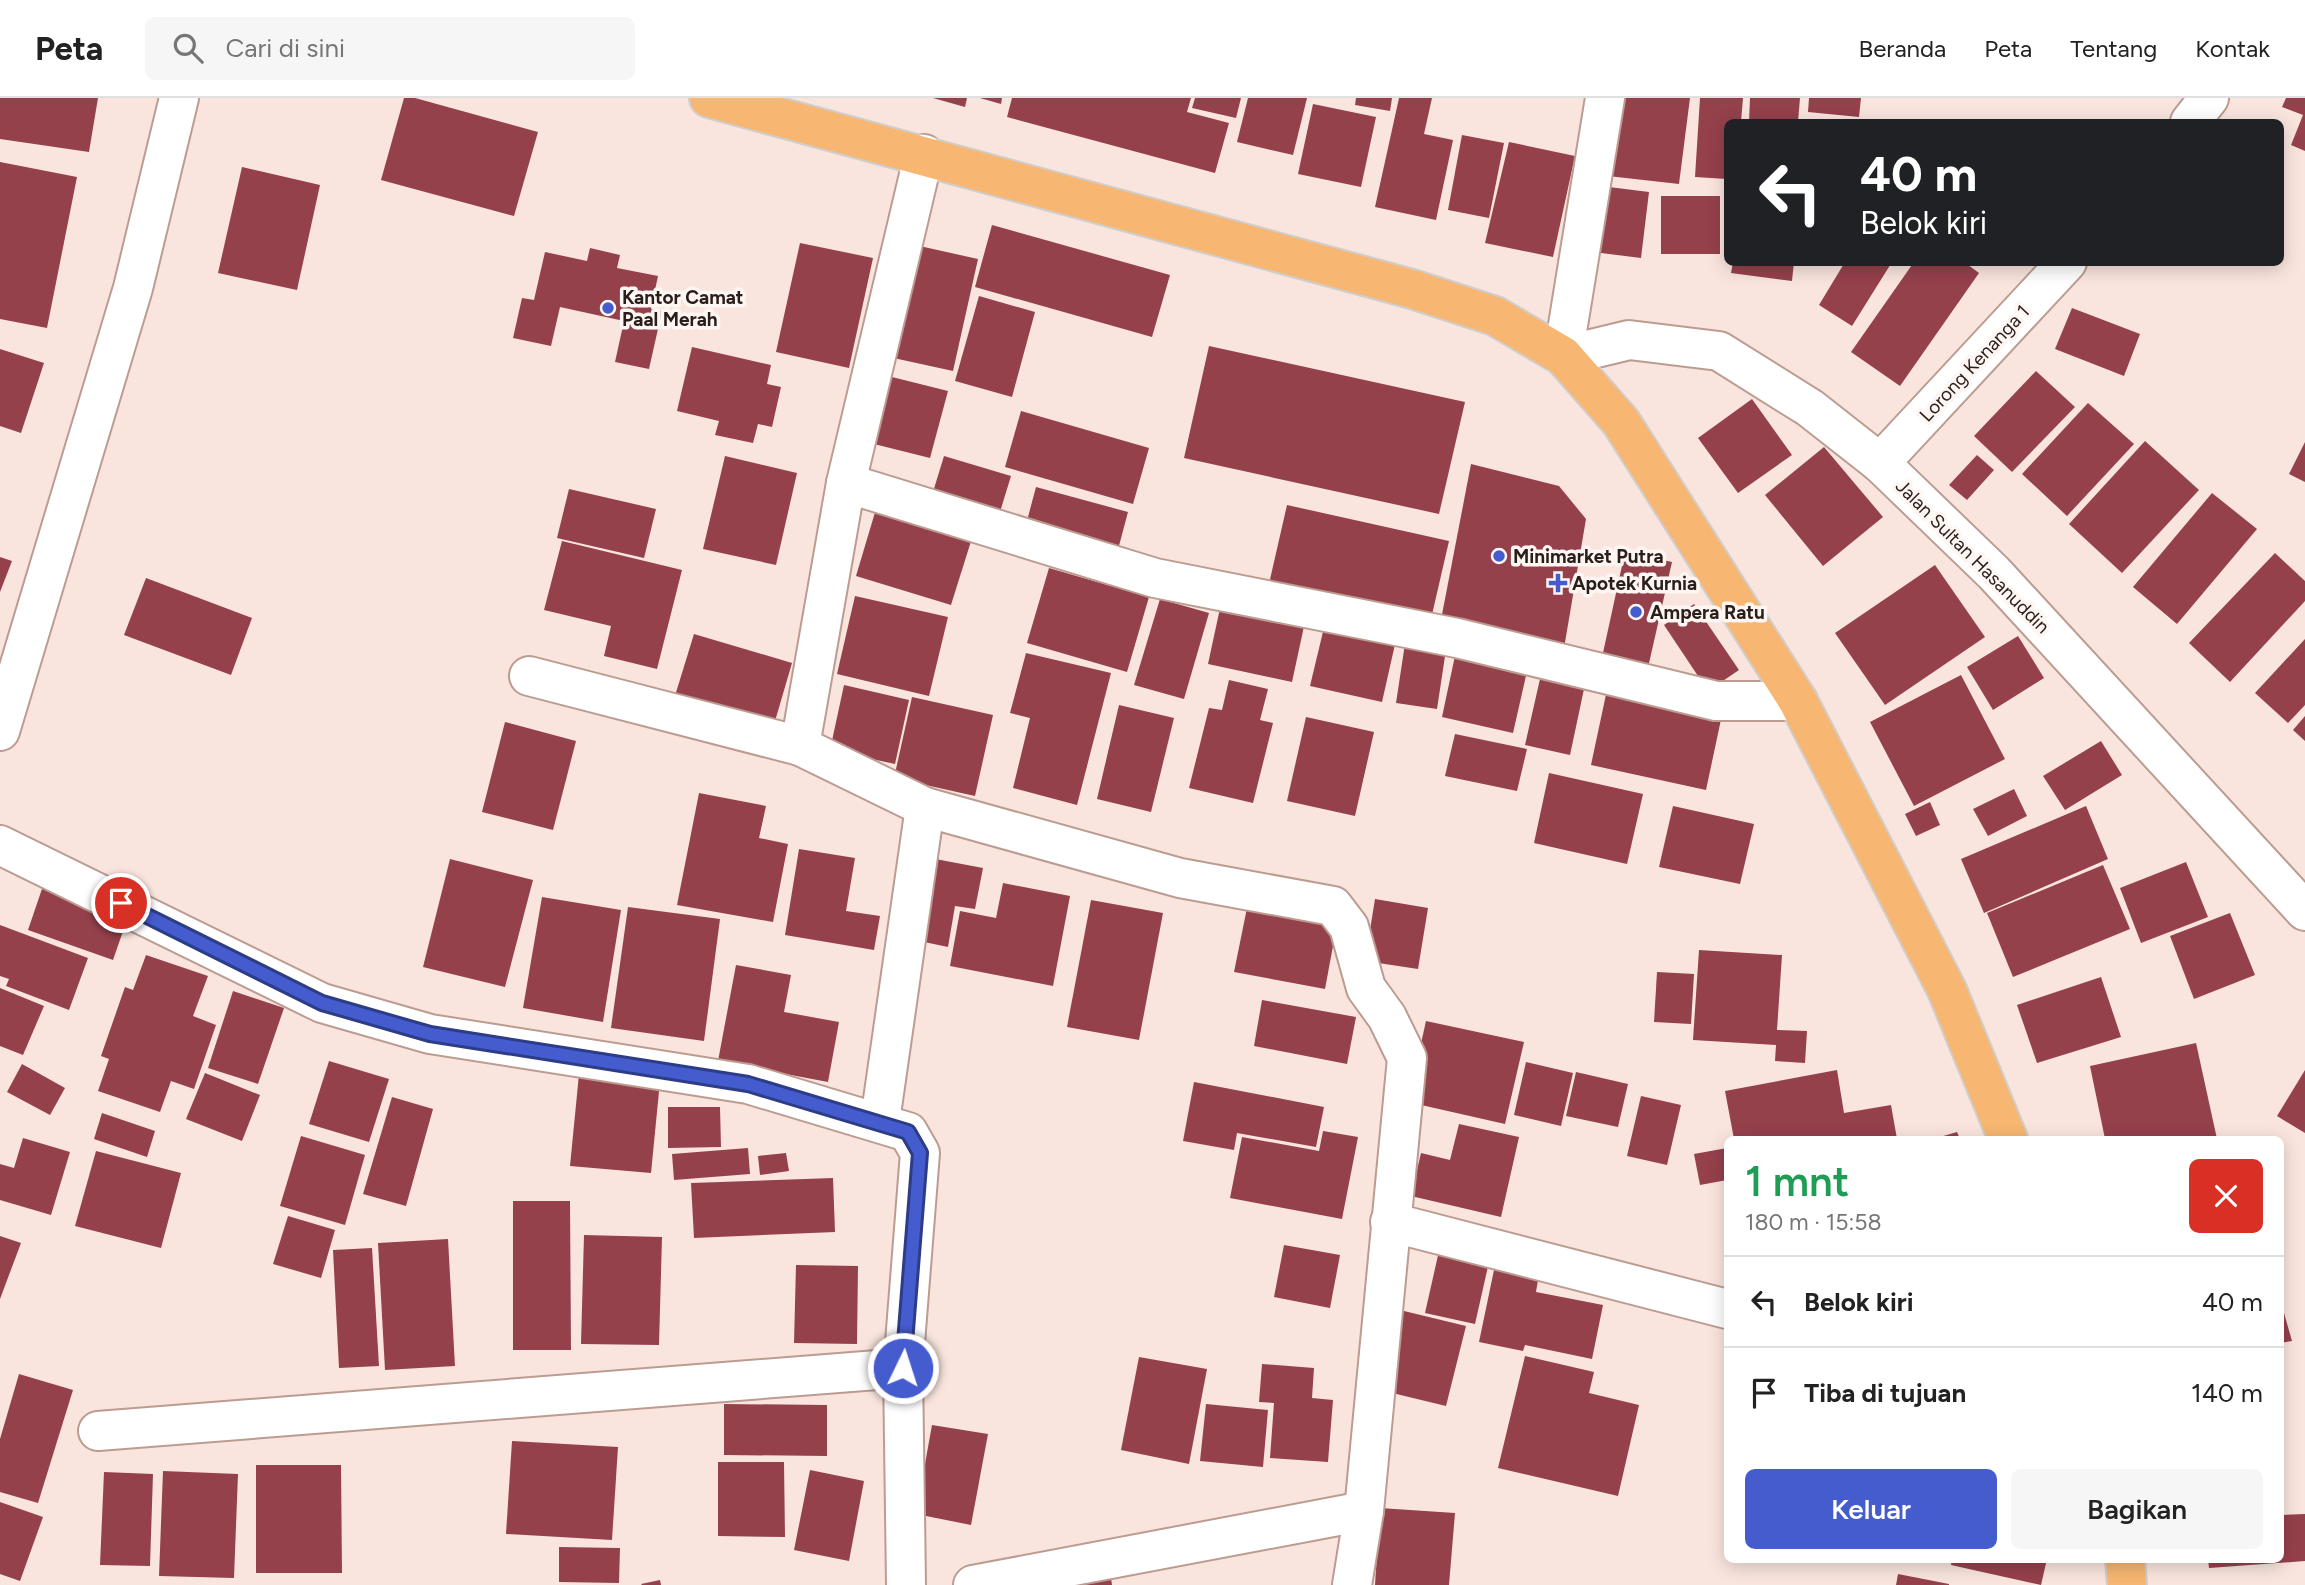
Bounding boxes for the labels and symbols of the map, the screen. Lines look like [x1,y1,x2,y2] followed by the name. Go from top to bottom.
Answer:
[622,286,744,331] place label: Kantor Camat Paal Merah
[600,300,616,316] marker: Kantor Camat Paal Merah
[1915,300,2034,426] street label: Lorong Kenanga 1
[1891,475,2054,638] street label: Jalan Sultan Hasanuddin
[1513,545,1664,568] place label: Minimarket Putra
[1491,548,1507,564] marker: Minimarket Putra
[1572,572,1697,595] place label: Apotek Kurnia
[1550,575,1566,591] marker: Apotek Kurnia
[1650,601,1765,624] place label: Ampera Ratu
[1628,604,1644,620] marker: Ampera Ratu
[91,873,151,933] pin
[866,1331,940,1405] position arrow

